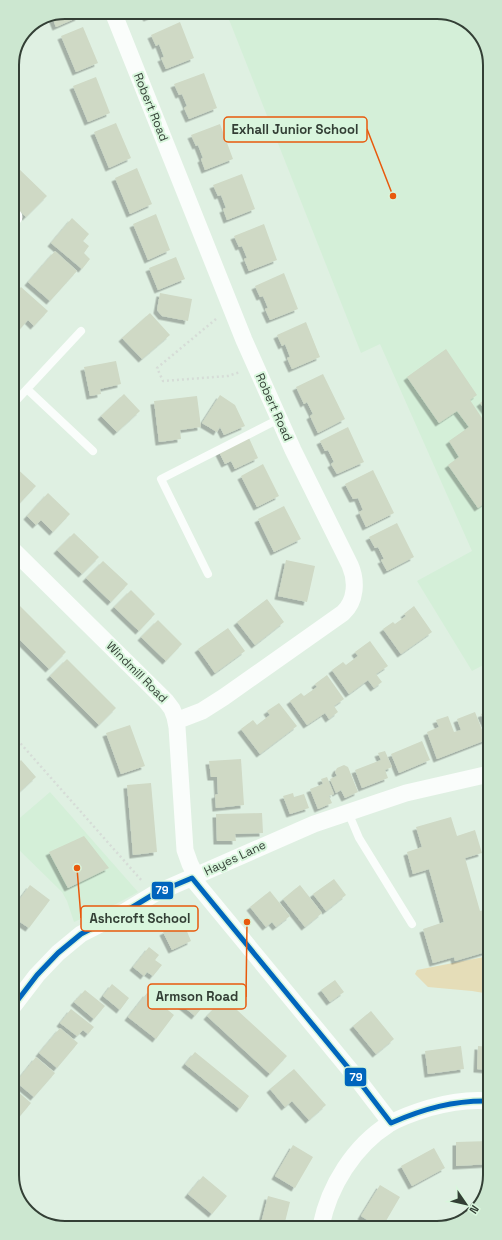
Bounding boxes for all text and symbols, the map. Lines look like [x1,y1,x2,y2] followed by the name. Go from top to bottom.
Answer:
[130,70,172,144] street label: Robert Road
[224,117,367,142] callout: Exhall Junior School
[232,121,358,138] text: Exhall Junior School
[252,371,296,443] street label: Robert Road
[103,638,171,706] street label: Windmill Road
[202,837,268,879] street label: Hayes Lane
[151,881,174,900] line badge: 79
[156,883,169,897] text: 79
[81,906,198,931] callout: Ashcroft School
[90,910,190,927] text: Ashcroft School
[148,984,246,1009] callout: Armson Road
[156,988,238,1005] text: Armson Road
[344,1067,367,1087] line badge: 79
[350,1070,363,1084] text: 79
[446,1184,486,1224] north arrow
[466,1203,482,1217] text: N

